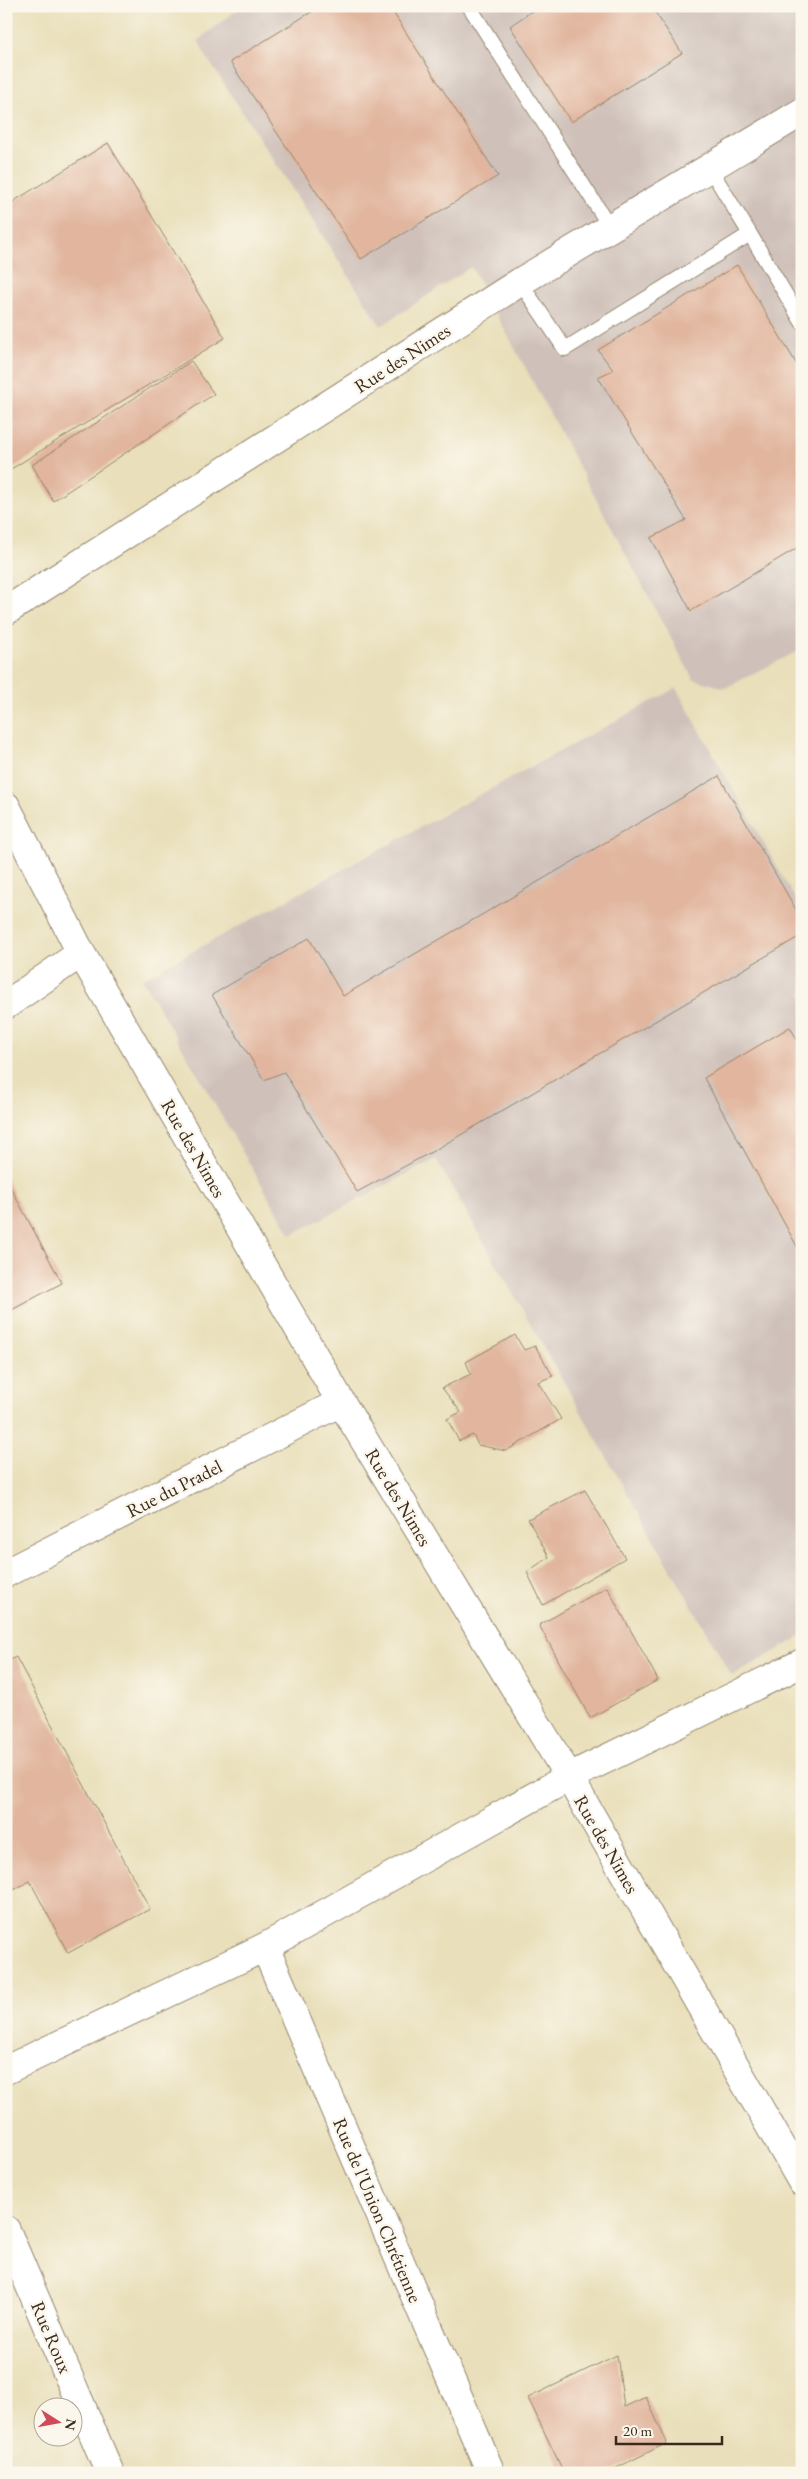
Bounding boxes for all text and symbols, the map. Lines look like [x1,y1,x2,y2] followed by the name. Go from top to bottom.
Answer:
[349,318,455,399] street label: Rue des Nimes
[155,1094,232,1202] street label: Rue des Nimes
[360,1444,438,1551] street label: Rue des Nimes
[122,1453,227,1523] street label: Rue du Pradel
[568,1790,645,1898] street label: Rue des Nimes
[327,2114,428,2306] street label: Rue de l'Union Chrétienne
[25,2297,78,2378] street label: Rue Roux
[32,2396,82,2446] north arrow
[616,2414,722,2446] scale bar
[61,2417,81,2432] text: N
[623,2421,652,2440] text: 20 m

